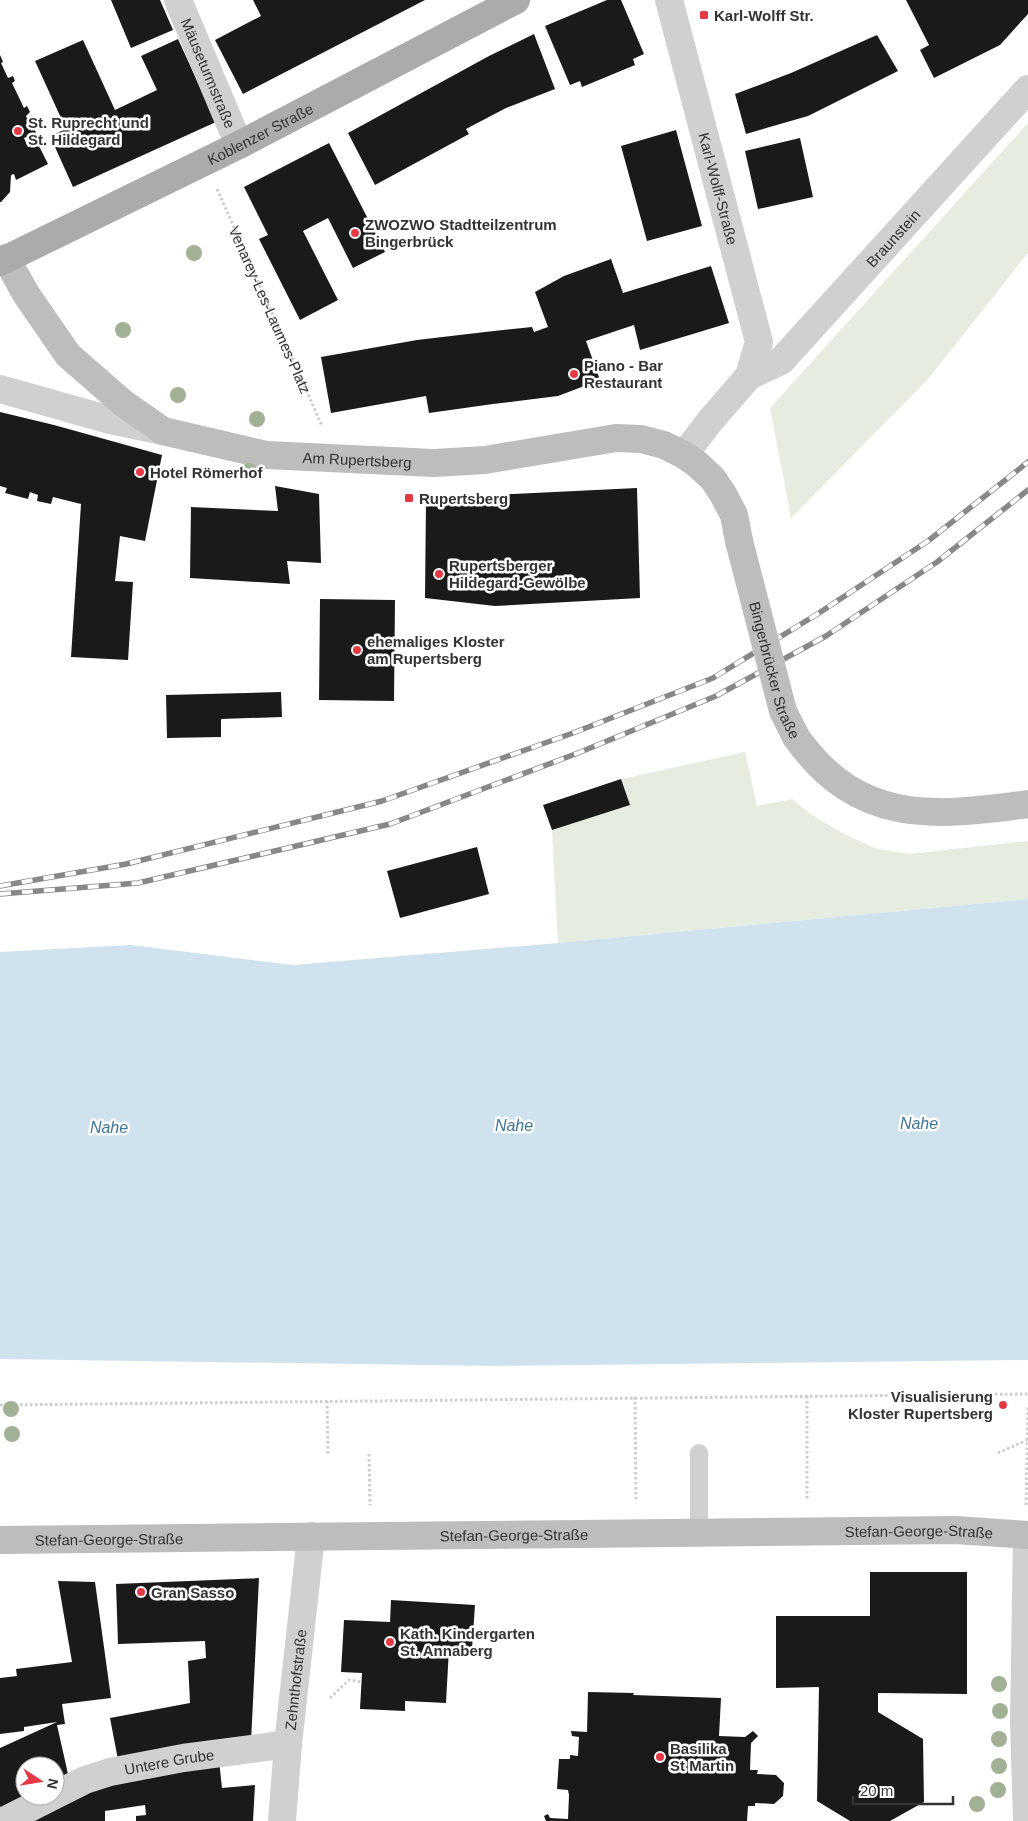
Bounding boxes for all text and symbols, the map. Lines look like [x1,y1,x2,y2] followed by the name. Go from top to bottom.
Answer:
[714,7,814,24] place label: Karl-Wolff Str.
[698,9,710,21] marker: Karl-Wolff Str.
[178,15,239,130] street label: Mäuseturmstraße
[204,99,316,168] street label: Koblenzer Straße
[28,114,149,148] place label: St. Ruprecht und St. Hildegard
[12,125,24,137] marker: St. Ruprecht und St. Hildegard
[696,131,742,247] street label: Karl-Wolff-Straße
[862,206,923,270] street label: Braunstein
[365,216,557,250] place label: ZWOZWO Stadtteilzentrum Bingerbrück
[226,223,315,396] street label: Venarey-Les-Laumes-Platz
[349,227,361,239] marker: ZWOZWO Stadtteilzentrum Bingerbrück
[584,357,663,391] place label: Piano - Bar Restaurant
[568,368,580,380] marker: Piano - Bar Restaurant
[302,448,412,470] street label: Am Rupertsberg
[150,464,264,481] place label: Hotel Römerhof
[134,466,146,478] marker: Hotel Römerhof
[419,490,508,507] place label: Rupertsberg
[403,492,415,504] marker: Rupertsberg
[449,557,586,591] place label: Rupertsberger Hildegard-Gewölbe
[433,568,445,580] marker: Rupertsberger Hildegard-Gewölbe
[746,600,804,741] street label: Bingerbrücker Straße
[367,633,505,667] place label: ehemaliges Kloster am Rupertsberg
[351,644,363,656] marker: ehemaliges Kloster am Rupertsberg
[900,1115,938,1132] water label: Nahe
[495,1117,533,1134] water label: Nahe
[90,1119,128,1136] water label: Nahe
[848,1388,993,1422] place label: Visualisierung Kloster Rupertsberg
[997,1399,1009,1411] marker: Visualisierung Kloster Rupertsberg
[845,1521,994,1541] street label: Stefan-George-Straße
[440,1525,588,1544] street label: Stefan-George-Straße
[35,1530,183,1548] street label: Stefan-George-Straße
[151,1584,234,1601] place label: Gran Sasso
[135,1586,147,1598] marker: Gran Sasso
[400,1625,535,1659] place label: Kath. Kindergarten St. Annaberg
[281,1628,309,1731] street label: Zehnthofstraße
[384,1636,396,1648] marker: Kath. Kindergarten St. Annaberg
[670,1740,734,1774] place label: Basilika St Martin
[123,1745,215,1778] street label: Untere Grube
[654,1751,666,1763] marker: Basilika St Martin
[15,1756,65,1806] north arrow
[853,1774,953,1806] scale bar
[44,1777,62,1790] text: N
[860,1782,893,1799] text: 20 m

